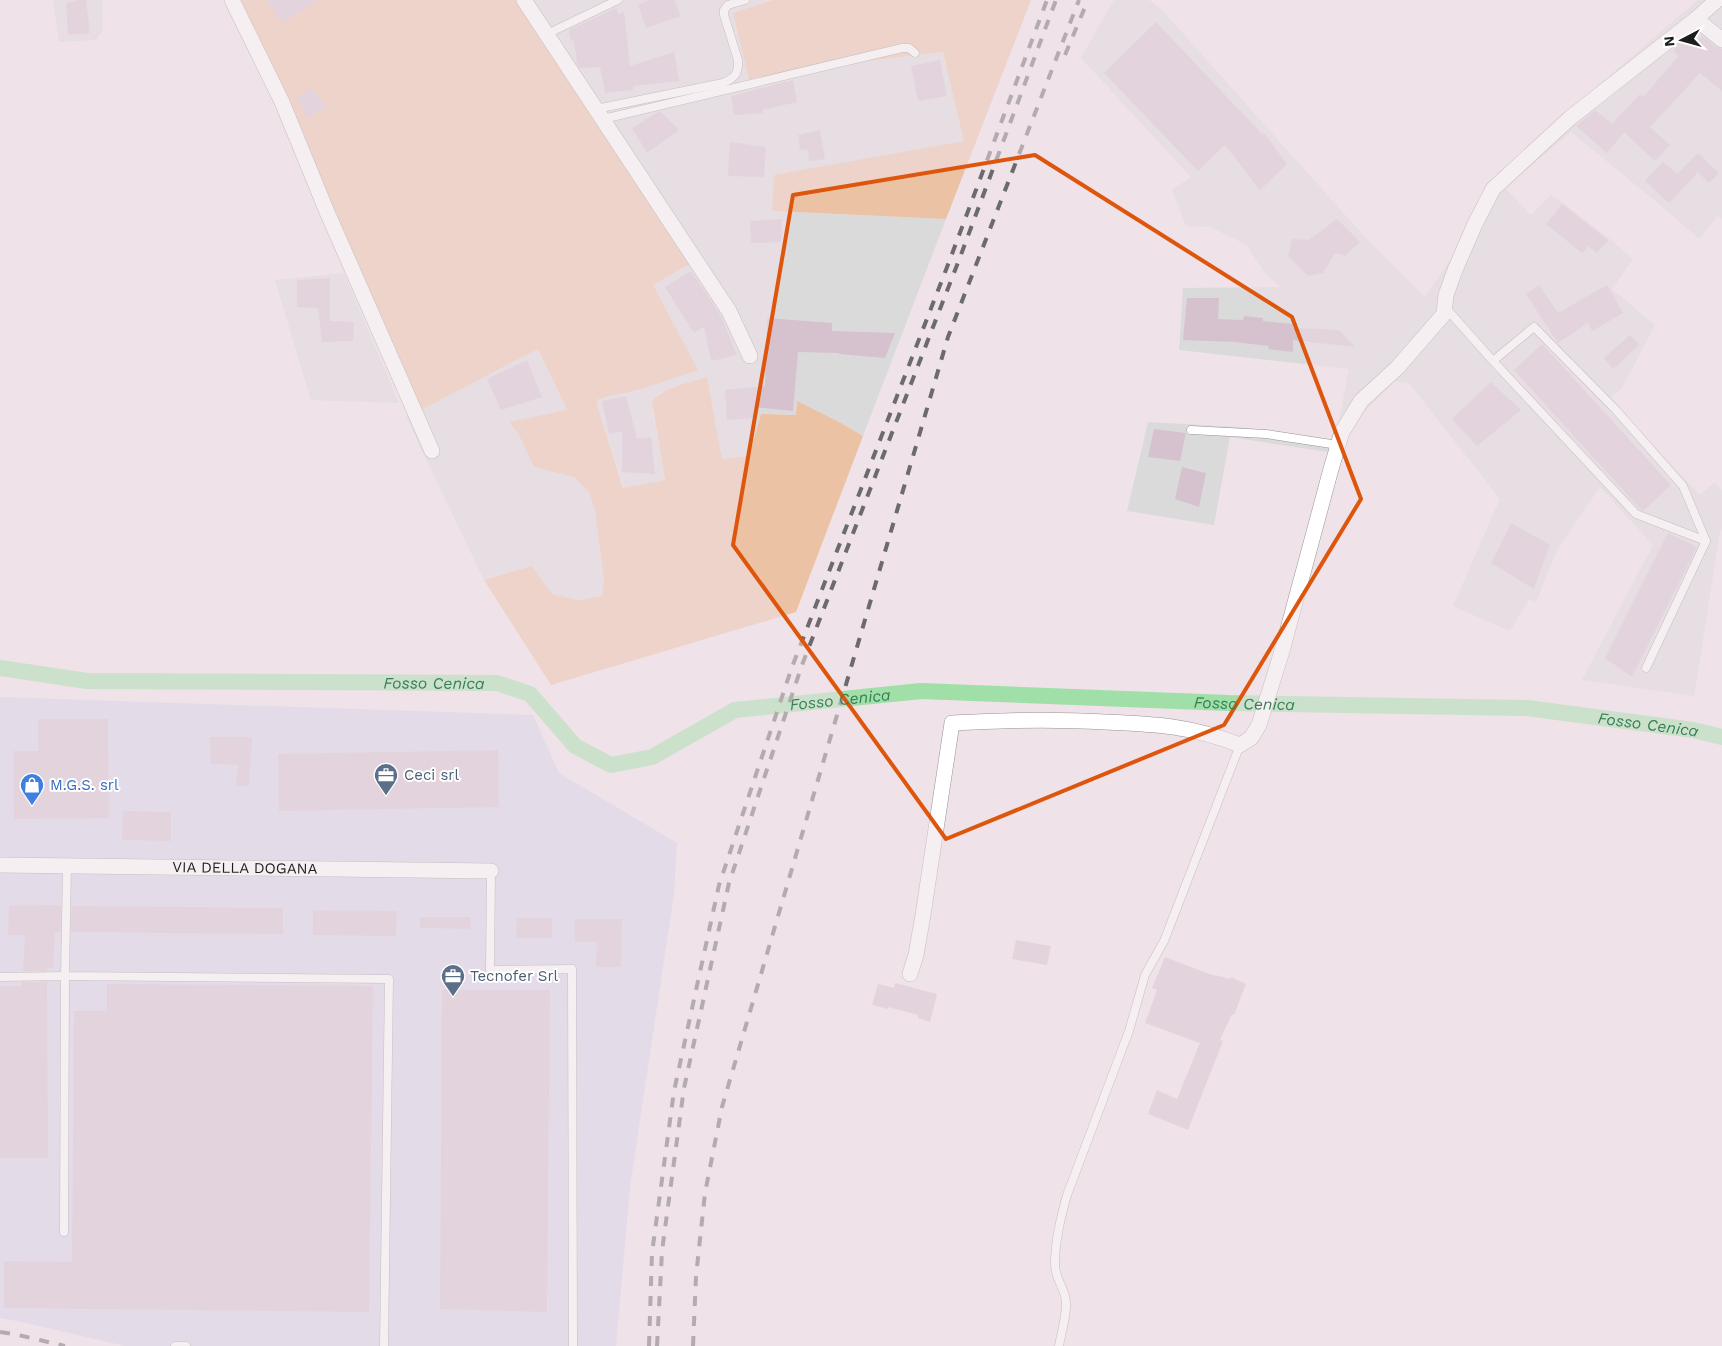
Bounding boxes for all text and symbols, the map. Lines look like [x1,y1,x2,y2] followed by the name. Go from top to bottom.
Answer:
[1657,15,1707,65] north arrow
[1661,35,1678,47] text: N
[383,673,485,692] water label: Fosso Cenica
[789,685,892,714] water label: Fosso Cenica
[1193,692,1295,714] water label: Fosso Cenica
[1597,708,1701,741] water label: Fosso Cenica
[373,762,399,796] office icon: Ceci srl
[404,766,459,784] place label: Ceci srl
[19,772,45,806] shop icon: M.G.S. srl
[50,776,119,794] place label: M.G.S. srl
[172,858,318,878] street label: VIA DELLA DOGANA
[440,963,466,997] office icon: Tecnofer Srl
[470,967,559,985] place label: Tecnofer Srl

